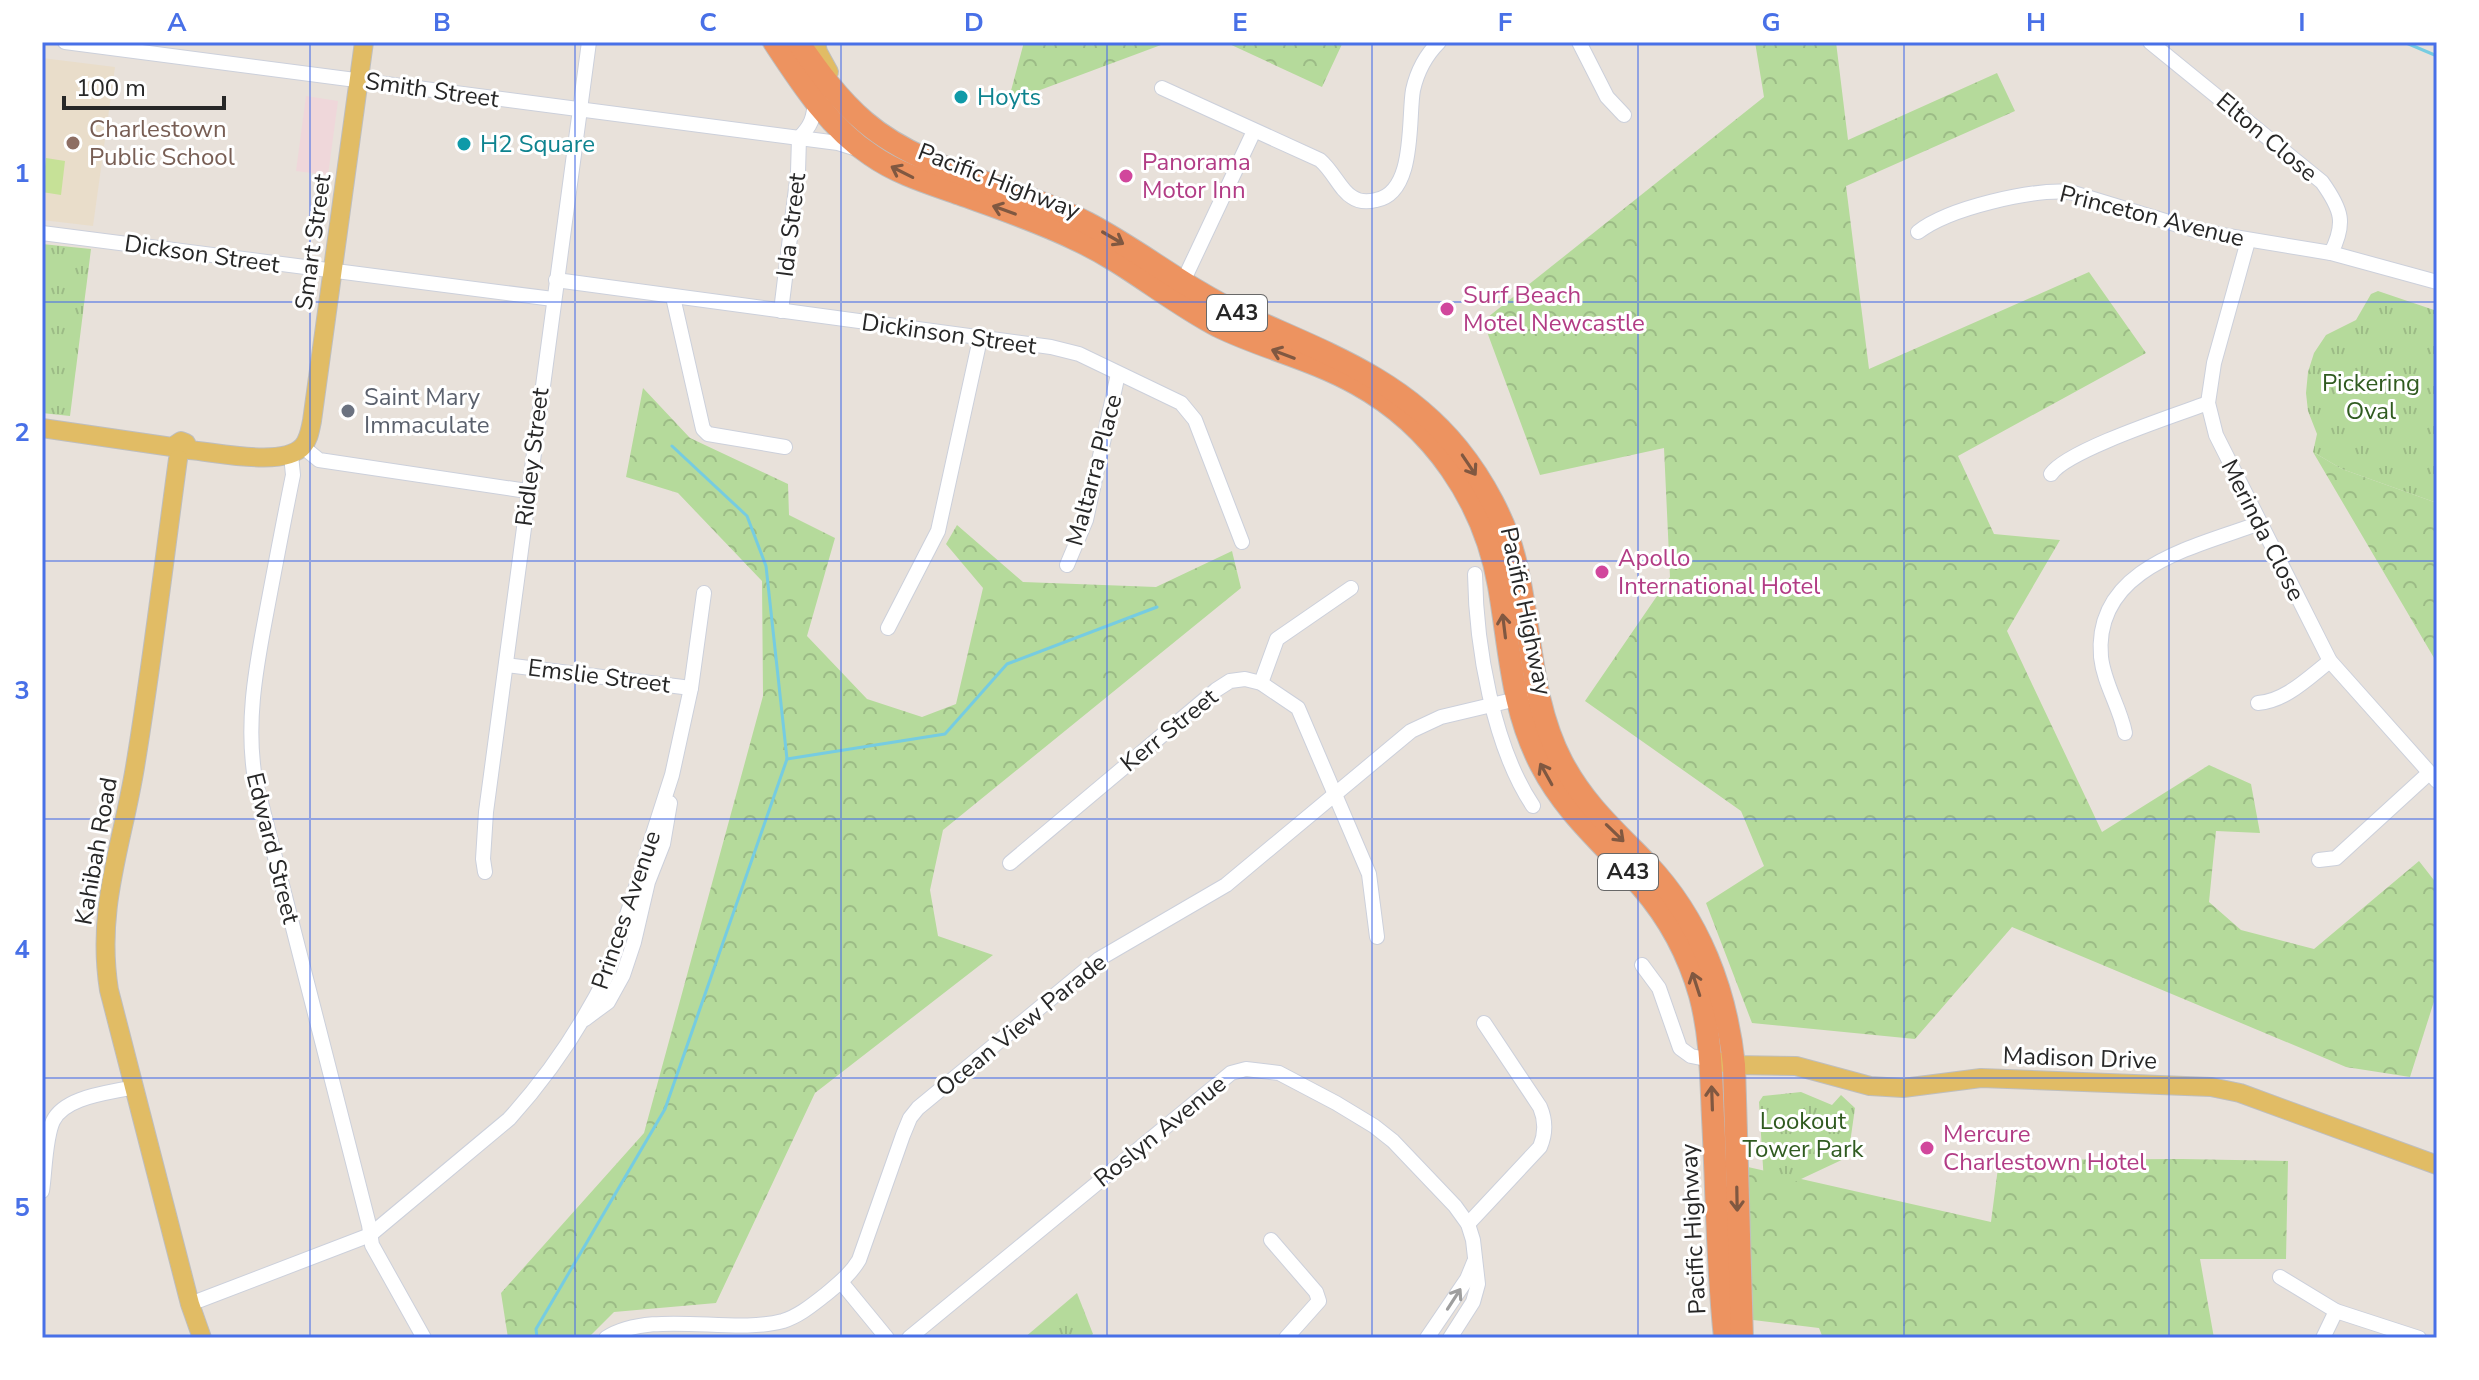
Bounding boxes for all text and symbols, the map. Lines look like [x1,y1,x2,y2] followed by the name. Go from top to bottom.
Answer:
[167,5,187,40] text: A
[433,5,451,40] text: B
[699,5,717,40] text: C
[964,5,984,40] text: D
[1232,5,1248,40] text: E
[1498,5,1512,40] text: F
[1761,5,1781,40] text: G
[2026,5,2046,40] text: H
[2298,5,2306,40] text: I
[64,60,224,110] scale bar
[363,65,501,115] street label: Smith Street
[76,72,146,104] text: 100 m
[977,81,1041,113] place label: Hoyts
[2210,85,2324,189] street label: Elton Close
[952,88,970,106] marker: Hoyts
[89,113,235,173] place label: Charlestown Public School
[480,128,595,160] place label: H2 Square
[64,134,82,152] marker: Charlestown Public School
[455,135,473,153] marker: H2 Square
[913,135,1085,227] street label: Pacific Highway
[1142,146,1251,206] place label: Panorama Motor Inn
[14,156,30,191] text: 1
[890,164,914,180] one-way arrow
[1117,167,1135,185] marker: Panorama Motor Inn
[288,171,338,312] street label: Smart Street
[769,171,813,279] street label: Ida Street
[2056,178,2248,254] street label: Princeton Avenue
[991,201,1016,216] one-way arrow
[122,227,282,281] street label: Dickson Street
[1100,231,1124,246] one-way arrow
[1463,279,1645,339] place label: Surf Beach Motel Newcastle
[1207,295,1267,331] road number: A43
[1438,300,1456,318] marker: Surf Beach Motel Newcastle
[860,306,1039,362] street label: Dickinson Street
[1271,346,1296,360] one-way arrow
[2322,367,2420,427] park label: Pickering Oval
[364,381,489,441] place label: Saint Mary Immaculate
[508,385,556,528] street label: Ridley Street
[1058,391,1130,549] street label: Maltarra Place
[339,402,357,420] marker: Saint Mary Immaculate
[14,415,30,450] text: 2
[1461,454,1477,476] one-way arrow
[2214,454,2312,606] street label: Merinda Close
[1493,524,1560,699] street label: Pacific Highway
[1618,542,1820,602] place label: Apollo International Hotel
[1593,563,1611,581] marker: Apollo International Hotel
[1496,614,1511,639] one-way arrow
[526,651,673,701] street label: Emslie Street
[14,673,30,708] text: 3
[1114,681,1225,779] street label: Kerr Street
[1538,763,1553,787] one-way arrow
[239,769,307,927] street label: Edward Street
[67,775,125,927] street label: Kahibah Road
[1605,823,1624,842] one-way arrow
[584,826,668,994] street label: Princes Avenue
[1598,854,1658,890] road number: A43
[14,932,30,967] text: 4
[929,946,1113,1104] street label: Ocean View Parade
[1688,971,1703,996] one-way arrow
[2002,1039,2158,1077] street label: Madison Drive
[1087,1068,1233,1194] street label: Roslyn Avenue
[1705,1085,1720,1112] one-way arrow
[1742,1105,1865,1165] park label: Lookout Tower Park
[1943,1118,2146,1178] place label: Mercure Charlestown Hotel
[1918,1139,1936,1157] marker: Mercure Charlestown Hotel
[1673,1142,1713,1315] street label: Pacific Highway
[1730,1185,1745,1212] one-way arrow
[14,1190,30,1225] text: 5
[1446,1289,1462,1311] one-way arrow

